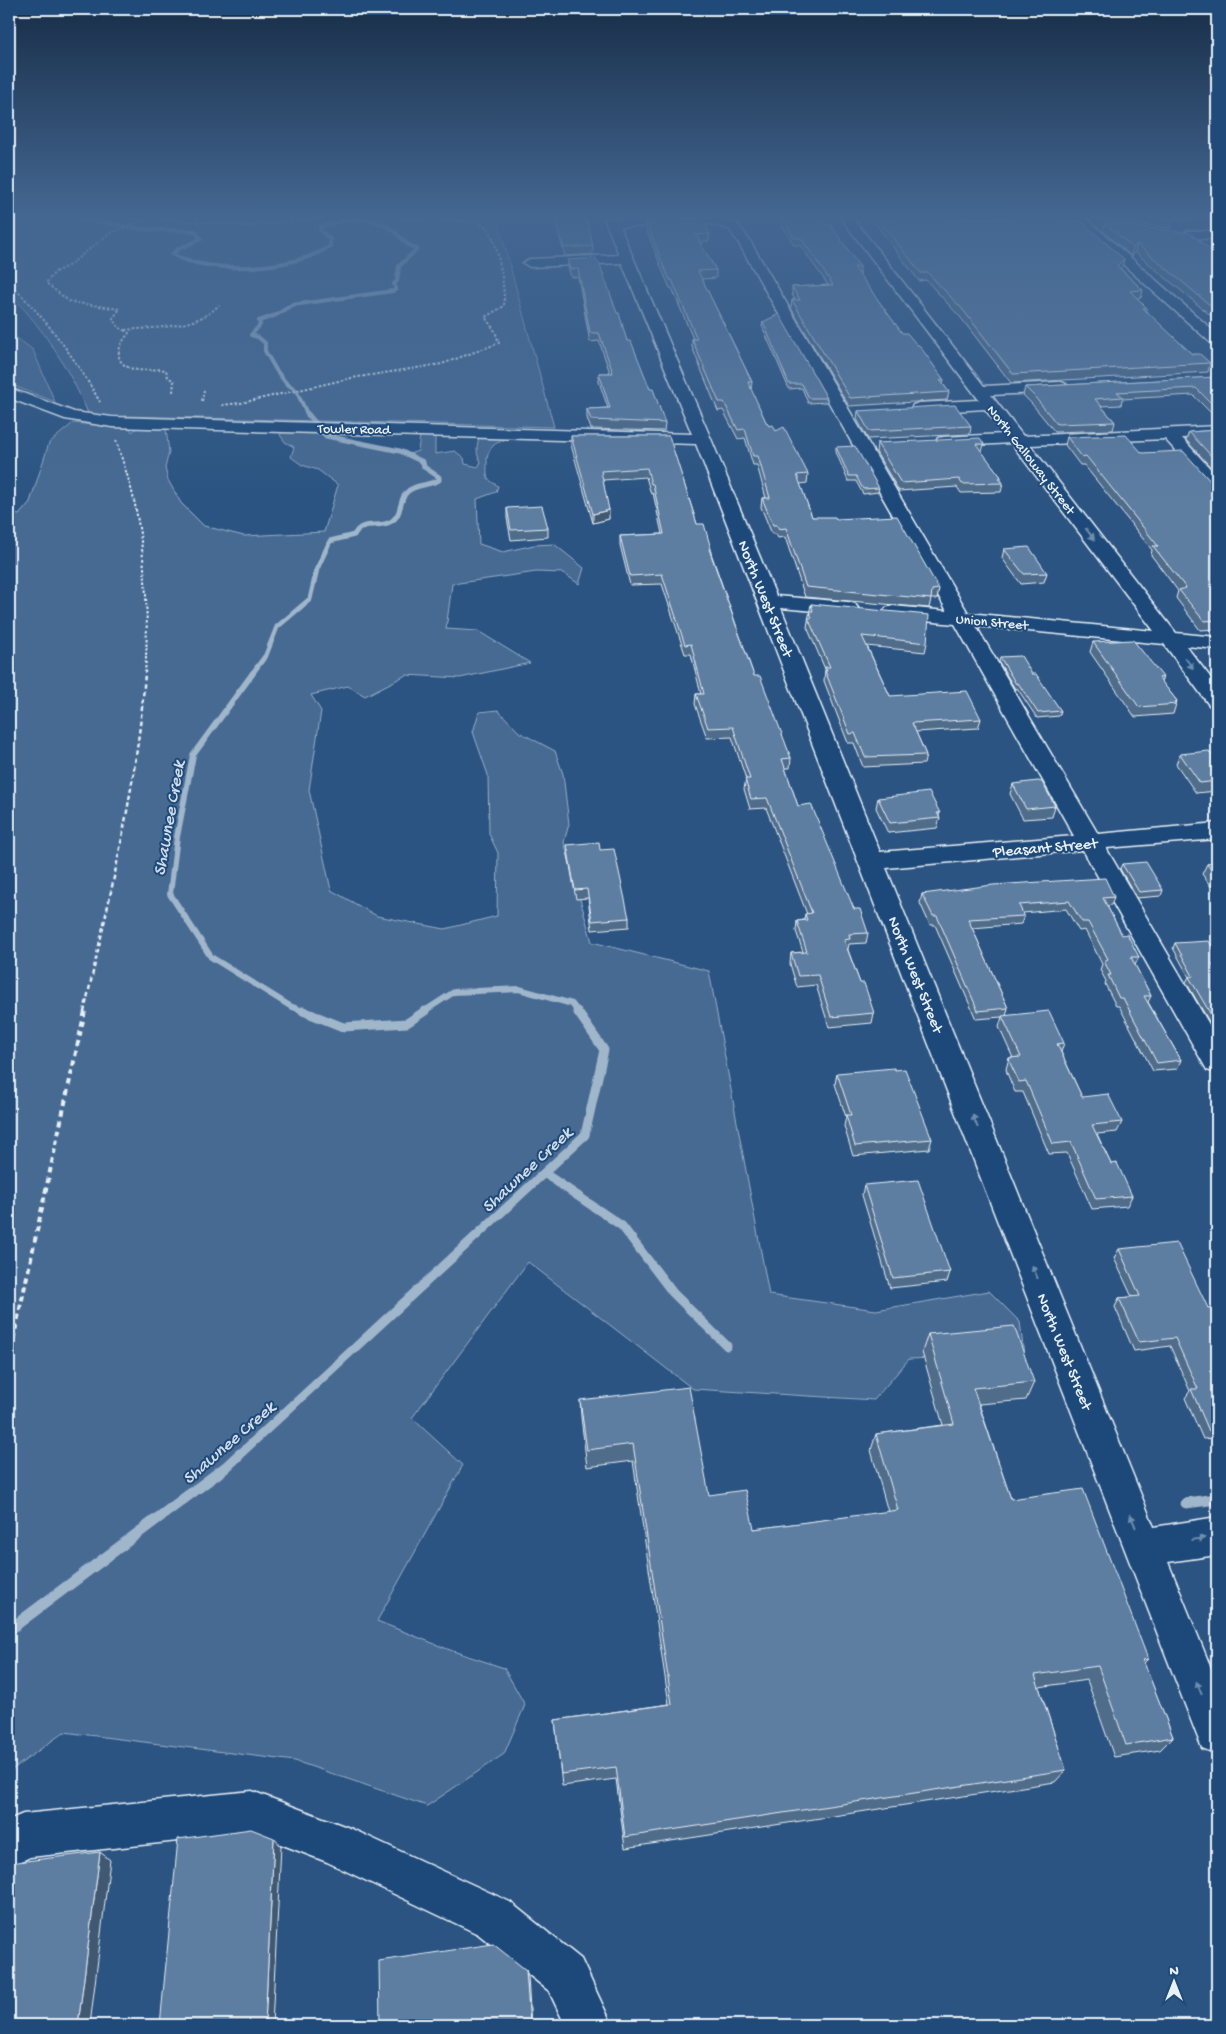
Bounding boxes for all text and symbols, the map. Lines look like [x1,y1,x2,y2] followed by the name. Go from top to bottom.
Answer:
[982,402,1079,520] street label: North Galloway Street
[316,421,392,440] street label: Towler Road
[1085,527,1095,541] one-way arrow
[732,538,796,662] street label: North West Street
[955,612,1030,635] street label: Union Street
[1184,656,1194,670] one-way arrow
[150,758,191,877] water label: Shawnee Creek
[991,835,1100,864] street label: Pleasant Street
[882,914,946,1038] street label: North West Street
[971,1113,979,1128] one-way arrow
[478,1122,579,1218] water label: Shawnee Creek
[1030,1265,1038,1279] one-way arrow
[1031,1291,1095,1415] street label: North West Street
[179,1397,282,1490] water label: Shawnee Creek
[1129,1513,1137,1528] one-way arrow
[1190,1535,1206,1543] one-way arrow
[1195,1680,1203,1695] one-way arrow
[1148,1956,1198,2006] north arrow
[1169,1963,1179,1980] text: N

